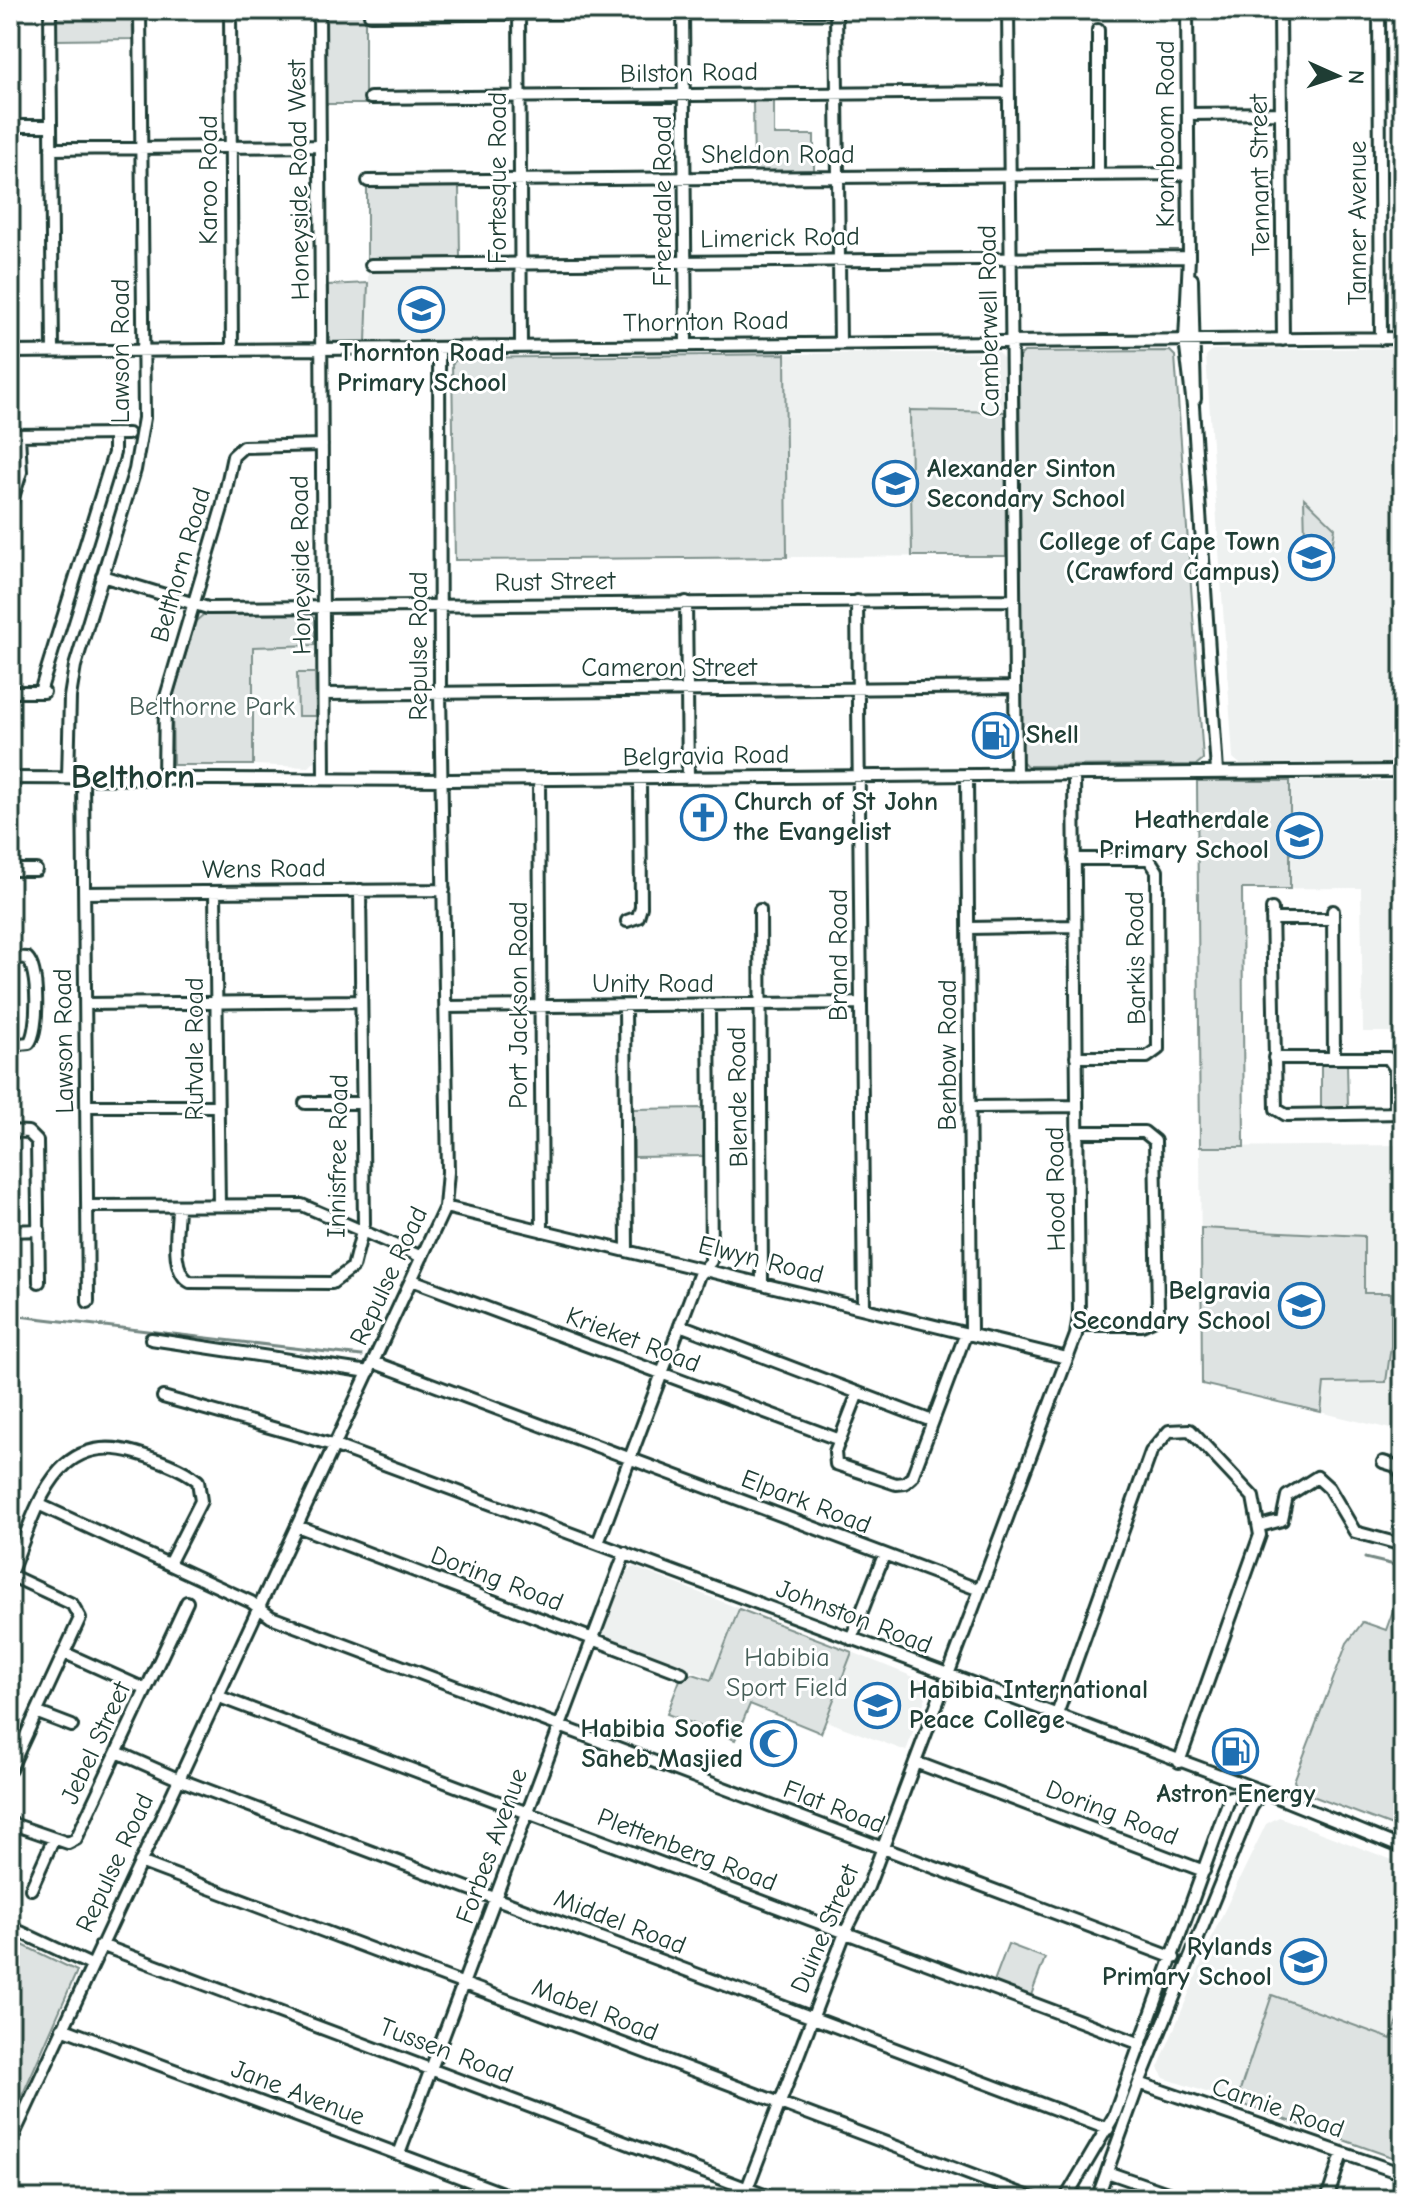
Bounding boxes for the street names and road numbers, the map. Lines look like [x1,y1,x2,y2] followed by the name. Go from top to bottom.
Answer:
[1151,40,1181,228] street label: Kromboom Road
[620,57,758,89] street label: Bilston Road
[282,58,316,301] street label: Honeyside Road West
[483,92,513,264] street label: Fortesque Road
[1244,92,1276,256] street label: Tennant Street
[194,115,224,245] street label: Karoo Road
[648,115,678,287] street label: Freredale Road
[701,140,855,170] street label: Sheldon Road
[1343,141,1373,305] street label: Tanner Avenue
[700,222,860,254] street label: Limerick Road
[972,225,1006,417] street label: Camberwell Road
[106,278,136,424] street label: Lawson Road
[623,306,789,338] street label: Thornton Road
[284,475,318,655] street label: Honeyside Road
[145,484,217,646] street label: Belthorn Road
[494,566,617,598] street label: Rust Street
[404,571,434,721] street label: Repulse Road
[581,653,758,683] street label: Cameron Street
[622,740,790,772] street label: Belgravia Road
[202,853,326,885] street label: Wens Road
[824,889,854,1021] street label: Brand Road
[1120,891,1152,1025] street label: Barkis Road
[504,901,534,1109] street label: Port Jackson Road
[48,968,80,1114] street label: Lawson Road
[592,969,714,999] street label: Unity Road
[180,977,210,1121] street label: Rutvale Road
[933,979,963,1131] street label: Benbow Road
[722,1026,754,1168] street label: Blende Road
[322,1074,354,1238] street label: Innisfree Road
[1040,1126,1072,1252] street label: Hood Road
[344,1202,434,1350] street label: Repulse Road
[695,1230,827,1290] street label: Elwyn Road
[562,1301,704,1379] street label: Krieket Road
[737,1464,875,1540] street label: Elpark Road
[427,1540,567,1618] street label: Doring Road
[772,1574,936,1660] street label: Johnston Road
[55,1676,138,1809] street label: Jebel Street
[450,1764,534,1928] street label: Forbes Avenue
[779,1774,889,1840] street label: Flat Road
[1042,1774,1182,1852] street label: Doring Road
[70,1789,160,1937] street label: Repulse Road
[593,1802,781,1898] street label: Plettenberg Road
[784,1859,866,1998] street label: Duine Street
[550,1883,690,1961] street label: Middel Road
[528,1972,662,2048] street label: Mabel Road
[375,2012,517,2090] street label: Tussen Road
[227,2054,369,2132] street label: Jane Avenue
[1208,2071,1348,2145] street label: Carnie Road

